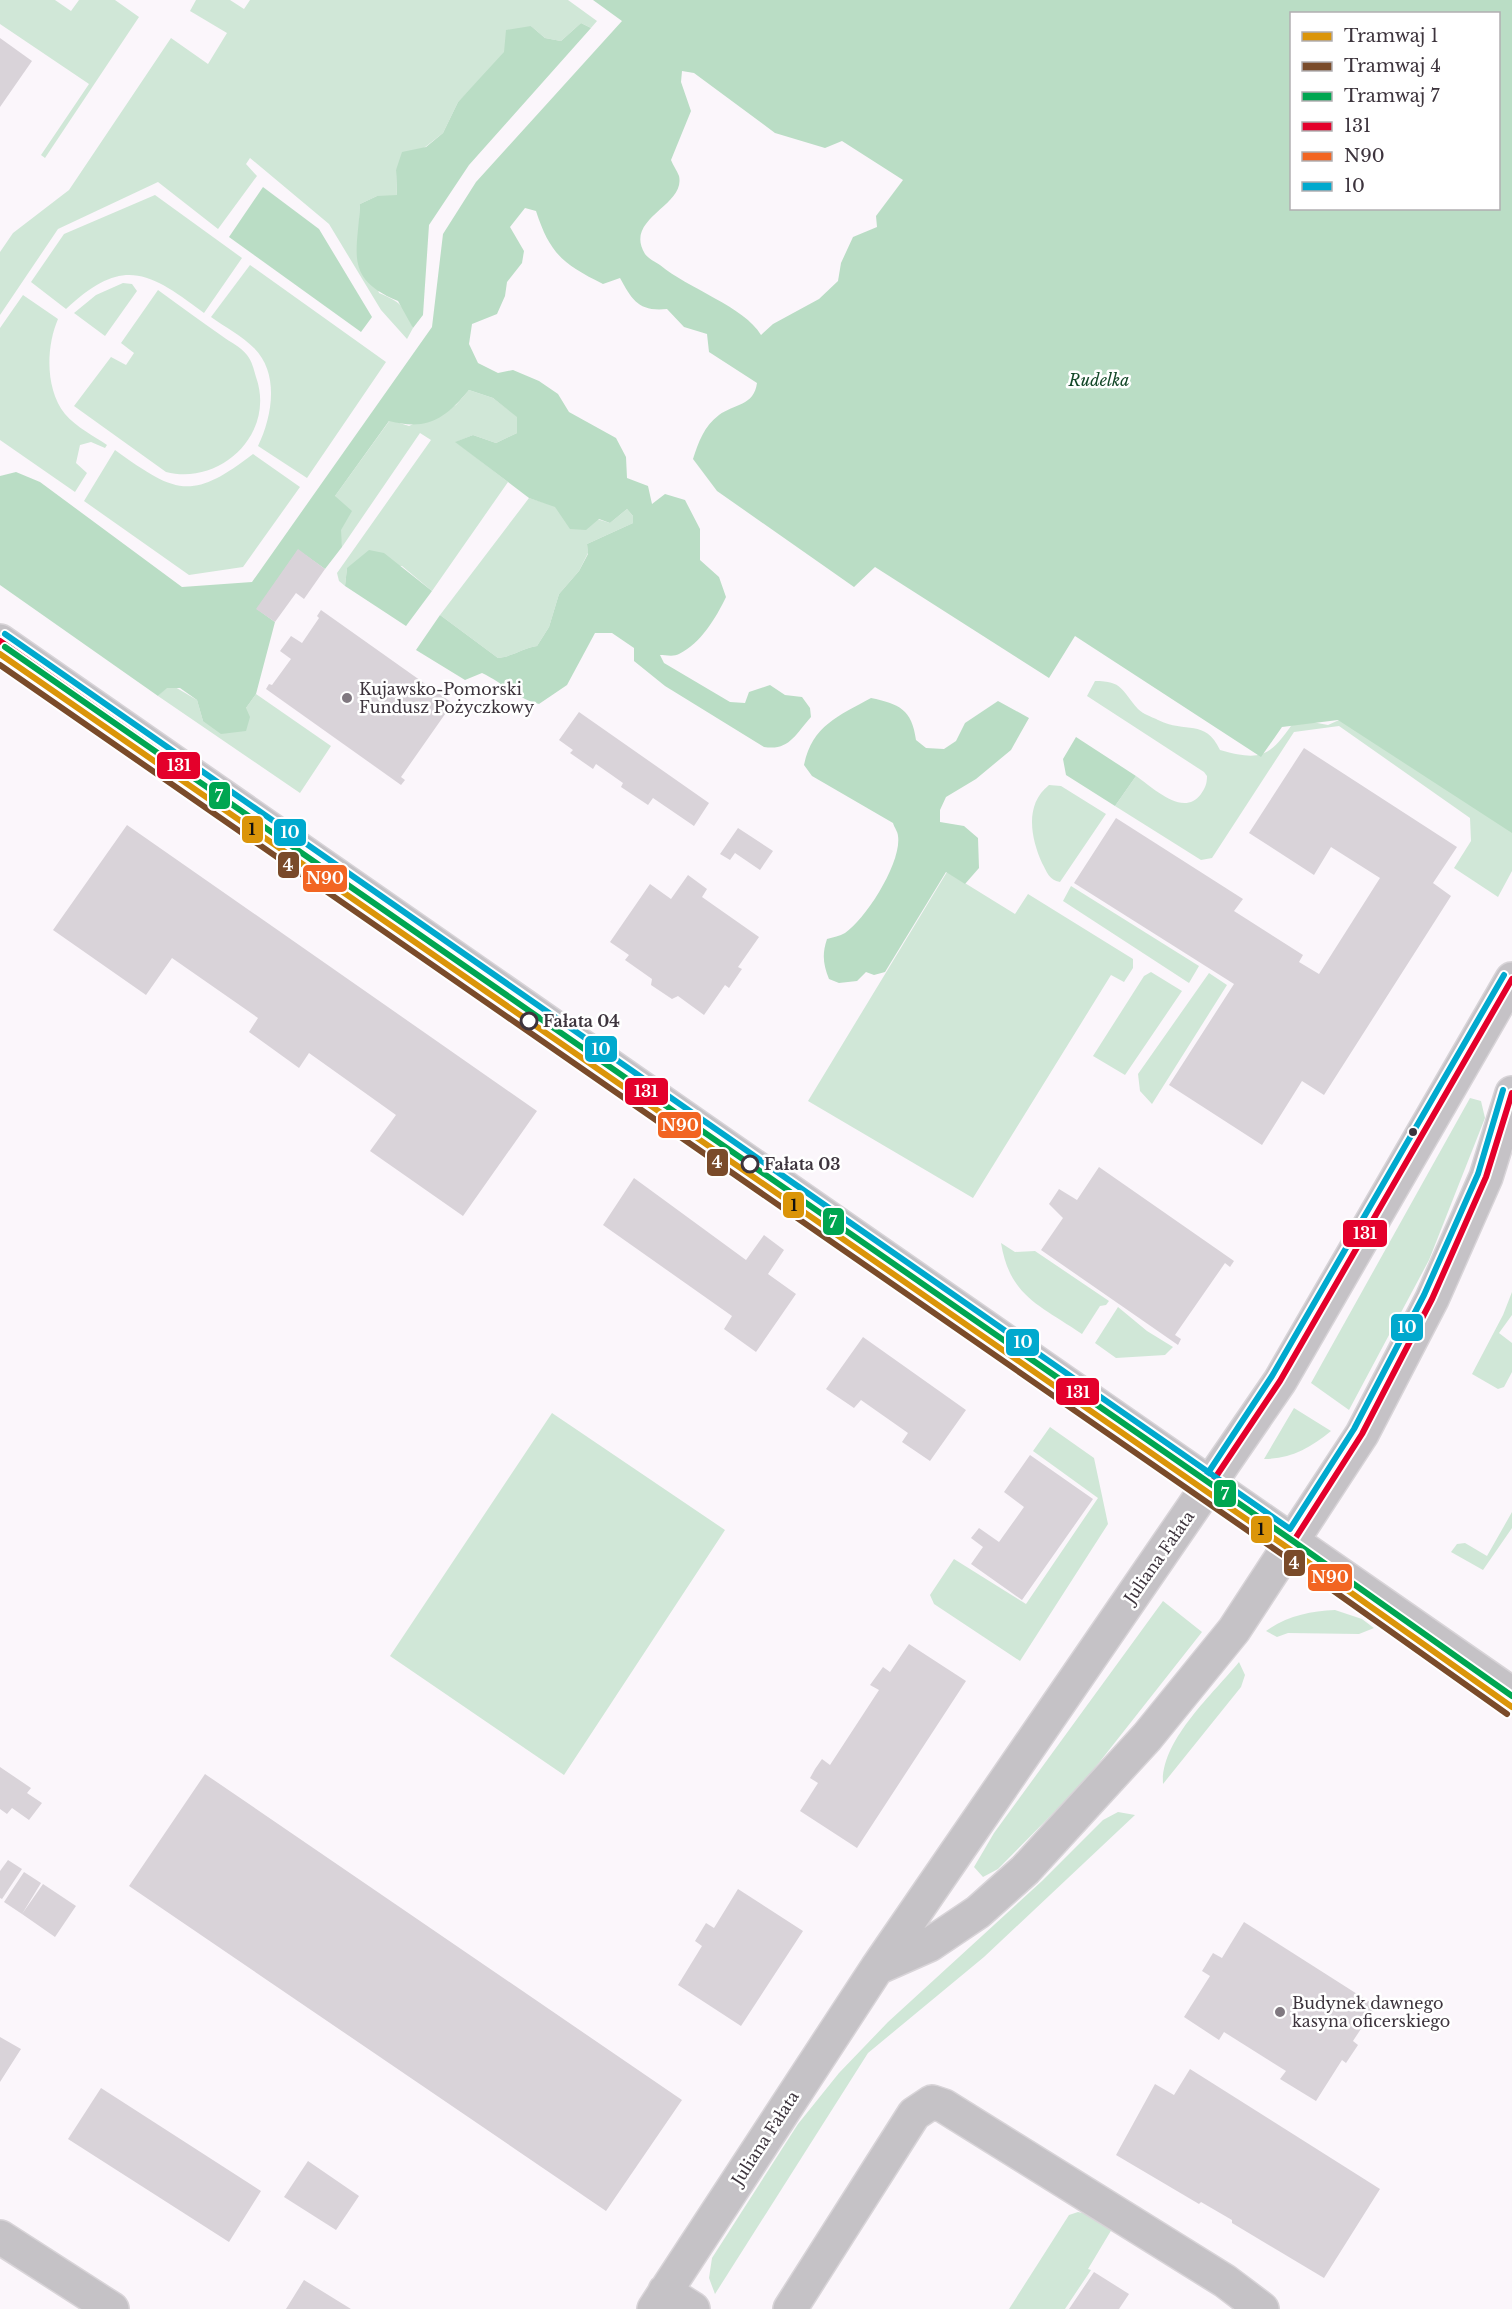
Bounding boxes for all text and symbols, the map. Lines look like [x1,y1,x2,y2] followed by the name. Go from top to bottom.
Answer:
[1290,12,1500,210] legend
[1344,25,1438,47] text: Tramwaj 1
[1344,55,1441,77] text: Tramwaj 4
[1344,85,1440,107] text: Tramwaj 7
[1344,115,1371,137] text: 131
[1344,145,1385,167] text: N90
[1344,175,1365,197] text: 10
[1068,370,1129,390] park label: Rudelka
[359,679,535,717] place label: Kujawsko-Pomorski Fundusz Pożyczkowy
[340,691,354,705] marker: Kujawsko-Pomorski Fundusz Pożyczkowy
[156,751,201,780] line badge: 131
[167,755,191,775] text: 131
[208,781,231,810] line badge: 7
[215,786,224,806] text: 7
[241,815,264,844] line badge: 1
[273,818,307,847] line badge: 10
[249,819,256,839] text: 1
[280,822,300,842] text: 10
[277,851,300,879] line badge: 4
[283,855,293,875] text: 4
[302,864,348,893] line badge: N90
[306,868,344,888] text: N90
[543,1011,620,1031] place label: Fałata 04
[520,1012,538,1030] marker: Fałata 04
[584,1035,618,1063] line badge: 10
[591,1039,611,1059] text: 10
[624,1077,669,1106] line badge: 131
[634,1081,658,1101] text: 131
[657,1111,702,1139] line badge: N90
[661,1115,699,1135] text: N90
[1407,1126,1419,1138] unlabelled marker
[706,1148,729,1177] line badge: 4
[712,1152,722,1172] text: 4
[764,1154,841,1174] place label: Fałata 03
[741,1155,759,1173] marker: Fałata 03
[782,1191,805,1219] line badge: 1
[791,1195,798,1215] text: 1
[822,1207,845,1236] line badge: 7
[829,1212,838,1232] text: 7
[1342,1219,1388,1248] line badge: 131
[1353,1223,1377,1243] text: 131
[1390,1313,1424,1342] line badge: 10
[1397,1317,1417,1337] text: 10
[1005,1328,1040,1357] line badge: 10
[1013,1332,1033,1352] text: 10
[1055,1377,1100,1406] line badge: 131
[1066,1382,1090,1402] text: 131
[1213,1479,1237,1508] line badge: 7
[1221,1484,1230,1504] text: 7
[1119,1507,1198,1609] street label: Juliana Fałata
[1250,1515,1273,1544] line badge: 1
[1258,1519,1265,1539] text: 1
[1283,1549,1306,1577] line badge: 4
[1289,1553,1299,1573] text: 4
[1307,1563,1353,1592] line badge: N90
[1311,1567,1349,1587] text: N90
[1292,1993,1450,2031] place label: Budynek dawnego kasyna oficerskiego
[1273,2005,1287,2019] marker: Budynek dawnego kasyna oficerskiego
[726,2087,803,2191] street label: Juliana Fałata

